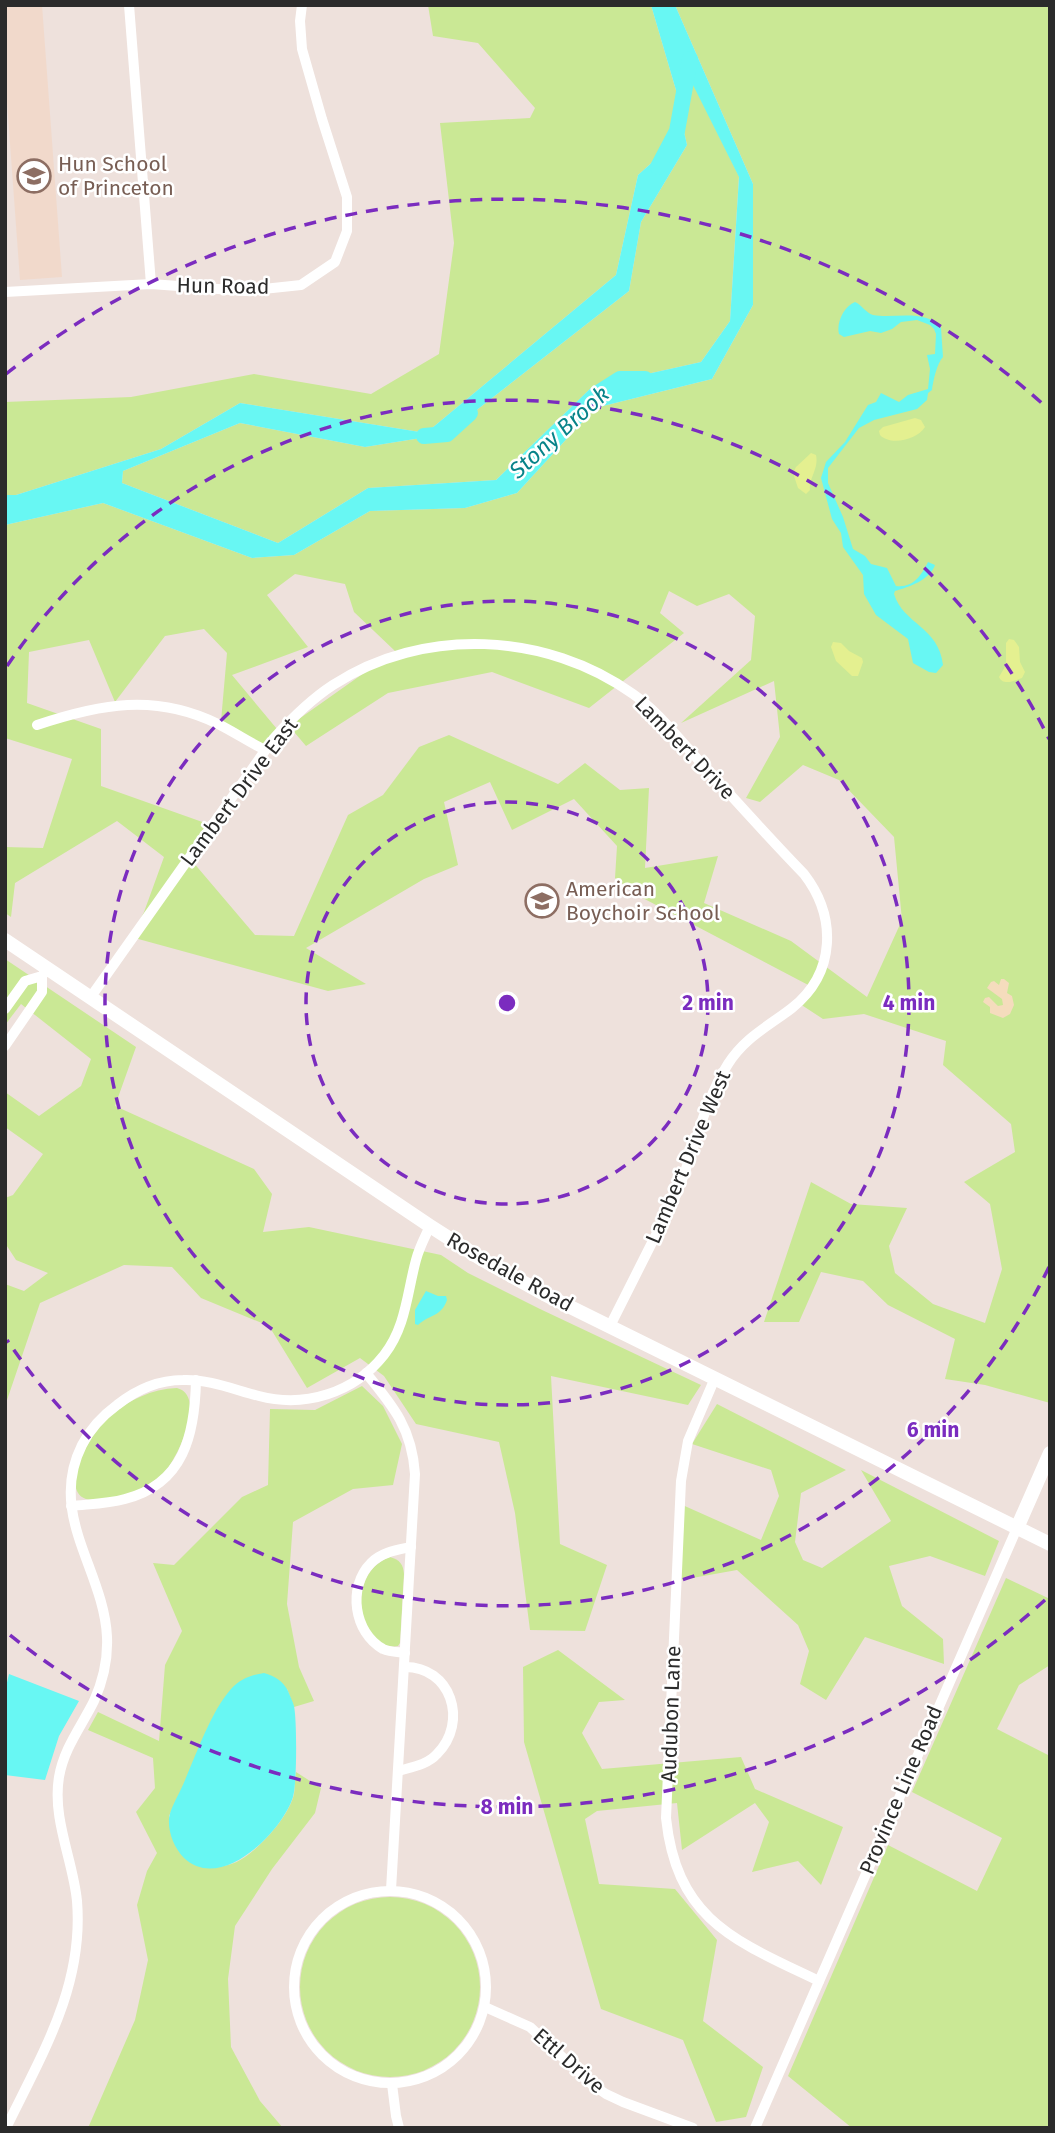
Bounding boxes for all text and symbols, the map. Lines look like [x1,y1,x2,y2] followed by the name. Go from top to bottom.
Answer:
[58,151,174,201] place label: Hun School of Princeton
[15,157,53,195] school or university icon: Hun School of Princeton
[176,272,270,300] street label: Hun Road
[503,380,615,485] water label: Stony Brook
[629,691,741,805] street label: Lambert Drive
[175,712,304,871] street label: Lambert Drive East
[566,876,720,926] place label: American Boychoir School
[523,882,561,920] school or university icon: American Boychoir School
[682,990,734,1016] text: 2 min
[883,990,935,1016] text: 4 min
[495,991,519,1015] centre of rings
[640,1066,736,1248] street label: Lambert Drive West
[442,1226,578,1318] street label: Rosedale Road
[907,1417,959,1443] text: 6 min
[656,1645,686,1783] street label: Audubon Lane
[854,1702,948,1878] street label: Province Line Road
[481,1794,533,1820] text: 8 min
[528,2023,610,2099] street label: Ettl Drive

